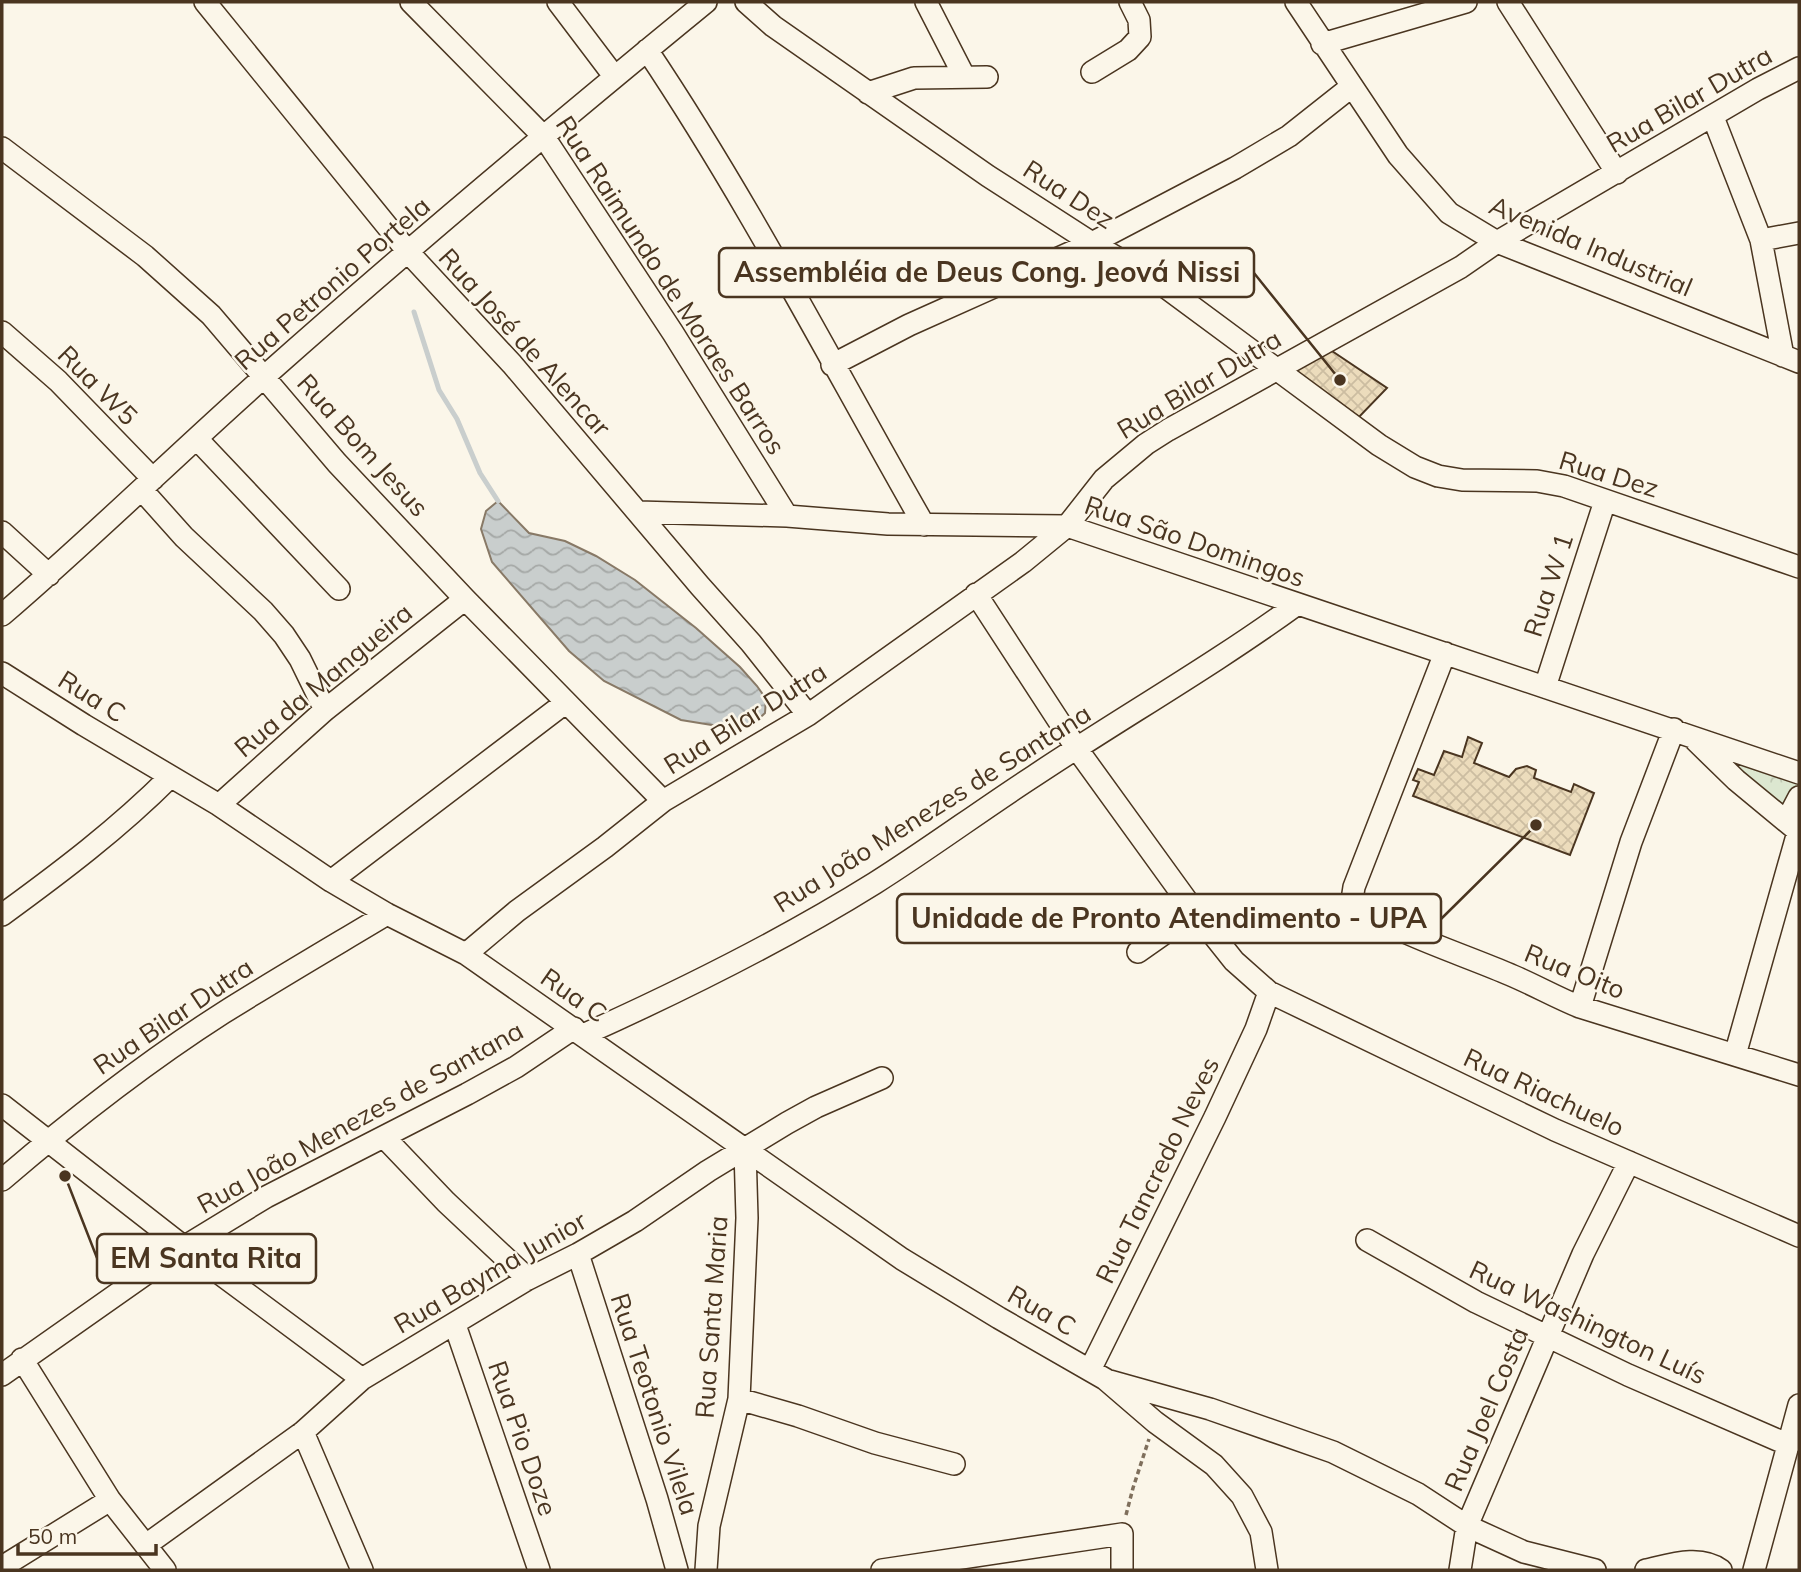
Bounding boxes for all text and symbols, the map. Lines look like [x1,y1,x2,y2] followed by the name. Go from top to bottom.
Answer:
[1600,38,1778,160] street label: Rua Bilar Dutra
[549,109,793,461] street label: Rua Raimundo de Moraes Barros
[1017,152,1121,236] street label: Rua Dez
[1484,188,1698,304] street label: Avenida Industrial
[227,189,437,377] street label: Rua Petronio Portela
[432,241,618,443] street label: Rua José de Alencar
[719,248,1254,297] callout: Assembléia de Deus Cong. Jeová Nissi
[734,254,1240,289] text: Assembléia de Deus Cong. Jeová Nissi
[1111,322,1287,446] street label: Rua Bilar Dutra
[51,338,145,432] street label: Rua W5
[290,367,436,523] street label: Rua Bom Jesus
[1555,443,1663,505] street label: Rua Dez
[1081,488,1309,594] street label: Rua São Domingos
[1516,529,1580,641] street label: Rua W 1
[227,596,419,764] street label: Rua da Mangueira
[658,655,832,781] street label: Rua Bilar Dutra
[52,663,132,729] street label: Rua C
[767,697,1097,919] street label: Rua João Menezes de Santana
[897,894,1441,943] callout: Unidade de Pronto Atendimento - UPA
[911,900,1427,935] text: Unidade de Pronto Atendimento - UPA
[1520,936,1630,1006] street label: Rua Oito
[87,950,259,1082] street label: Rua Bilar Dutra
[535,960,613,1030] street label: Rua C
[191,1013,529,1221] street label: Rua João Menezes de Santana
[1458,1040,1630,1144] street label: Rua Riachuelo
[1088,1052,1226,1288] street label: Rua Tancredo Neves
[388,1203,593,1340] street label: Rua Bayma Junior
[687,1215,735,1419] street label: Rua Santa Maria
[97,1234,316,1283] callout: EM Santa Rita
[110,1240,302,1275] text: EM Santa Rita
[1464,1253,1712,1391] street label: Rua Washington Luís
[1002,1277,1082,1343] street label: Rua C
[604,1289,706,1519] street label: Rua Teotonio Vilela
[1437,1322,1535,1496] street label: Rua Joel Costa
[481,1356,565,1520] street label: Rua Pio Doze
[18,1512,156,1556] scale bar
[28,1523,77,1549] text: 50 m

